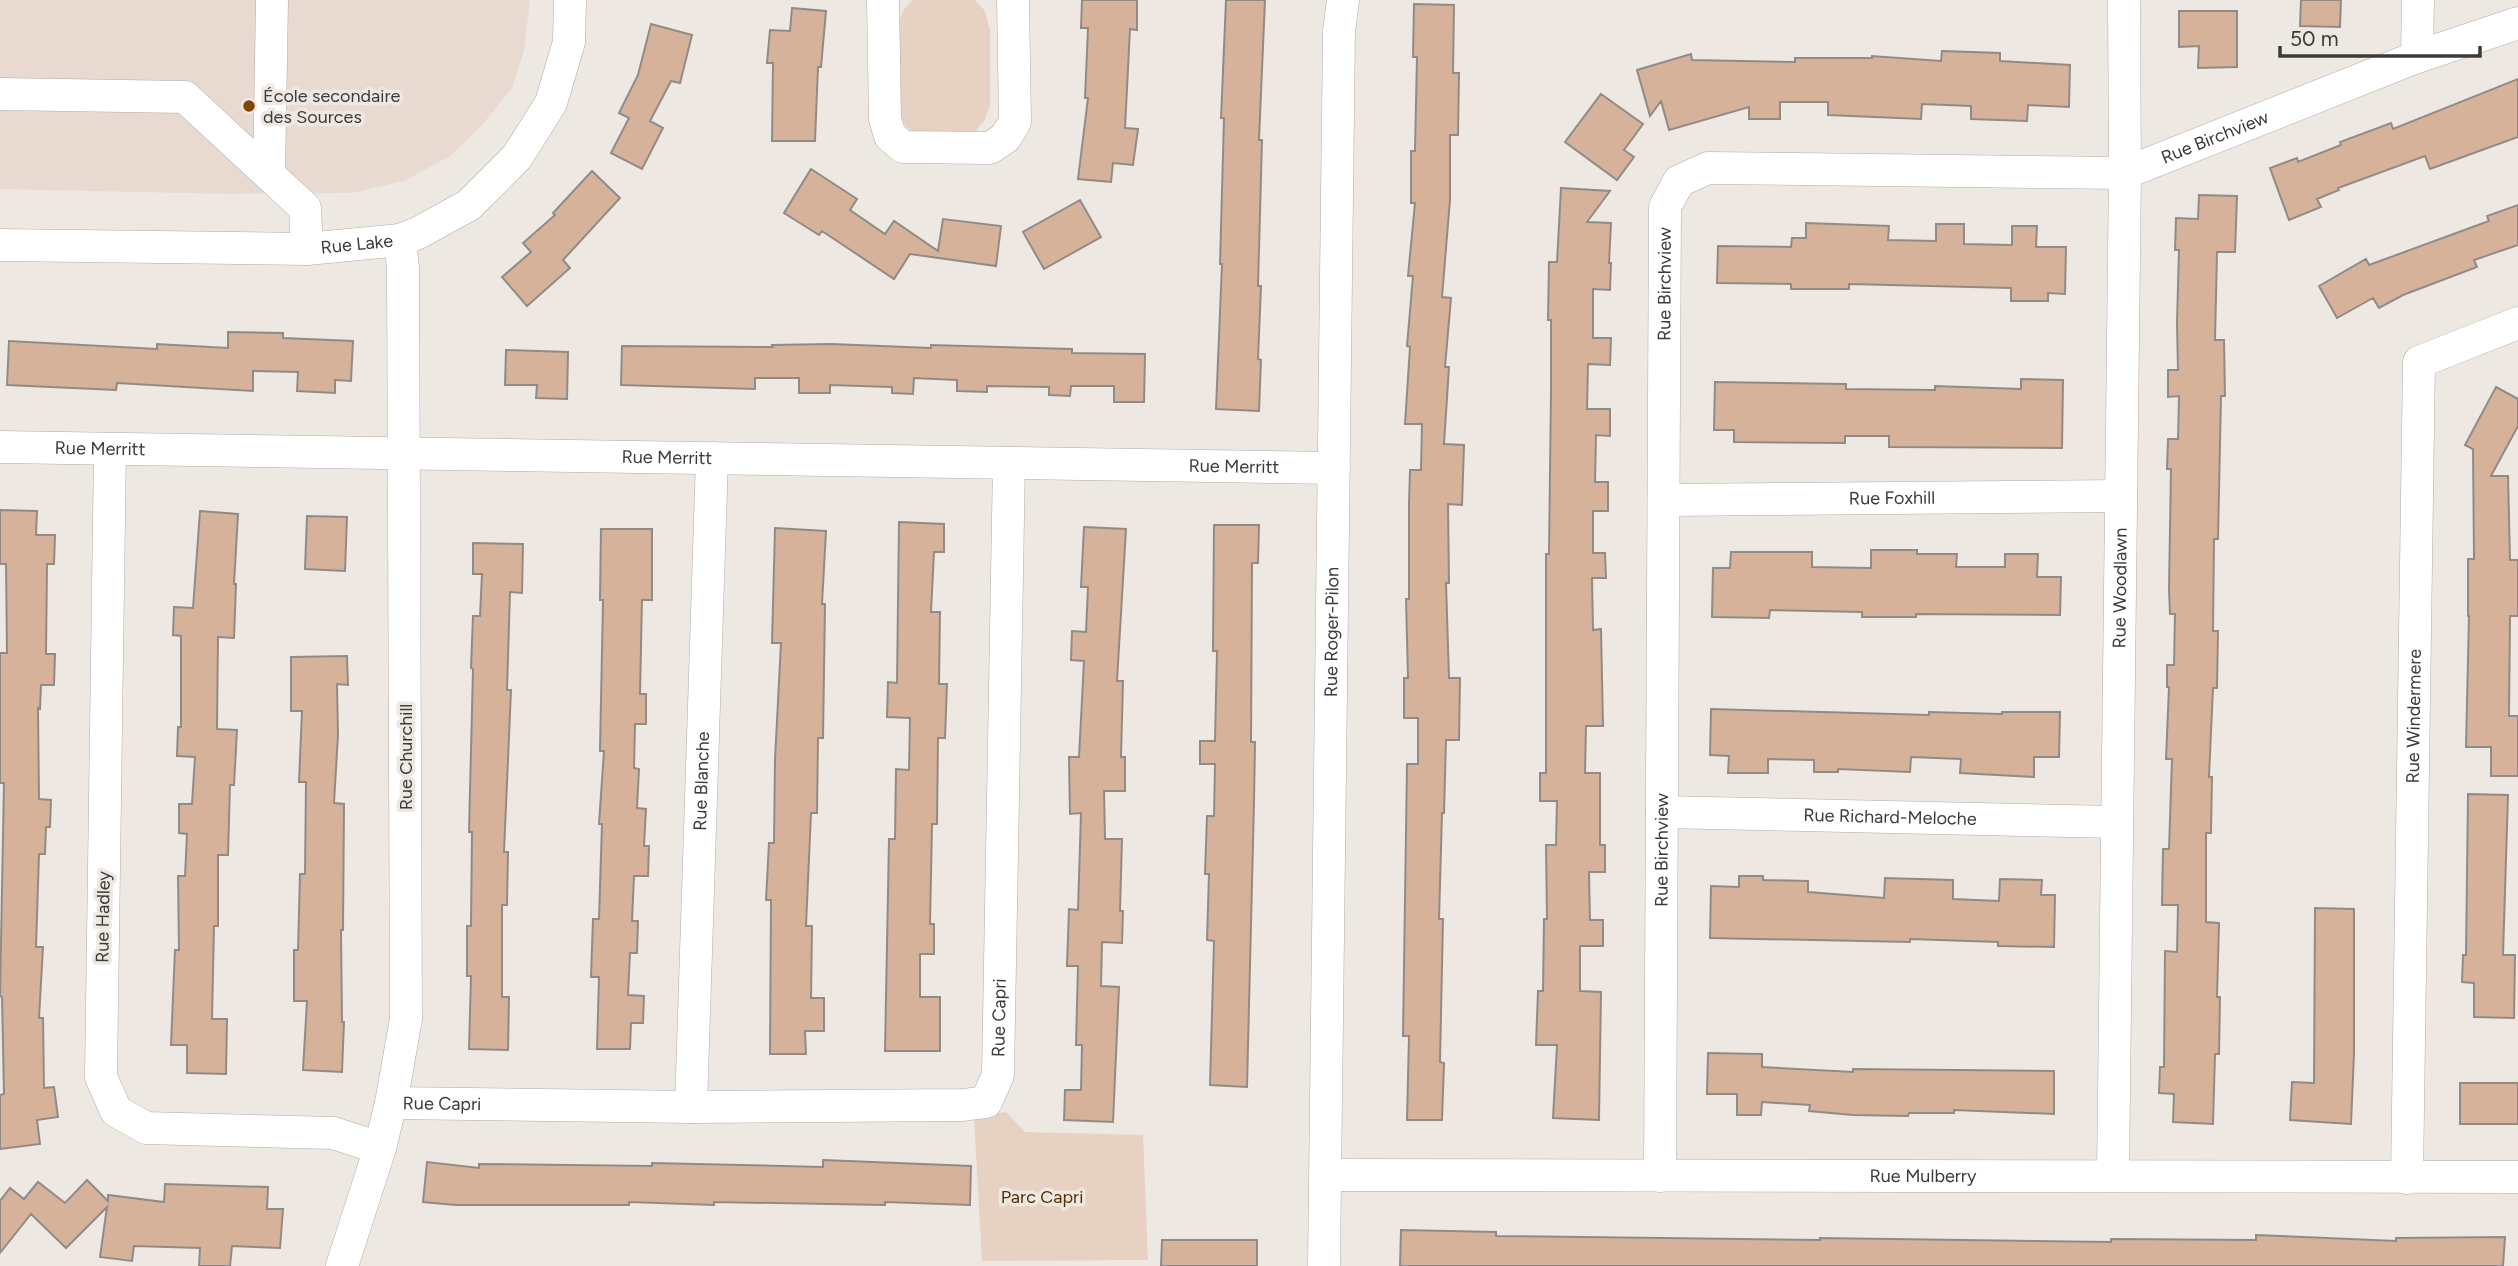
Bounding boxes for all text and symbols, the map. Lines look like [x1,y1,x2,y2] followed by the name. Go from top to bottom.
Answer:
[2280,14,2480,58] scale bar
[2290,26,2339,51] text: 50 m
[263,85,400,128] place label: École secondaire des Sources
[241,98,257,114] marker: École secondaire des Sources
[2158,106,2272,169] street label: Rue Birchview
[1653,227,1676,341] street label: Rue Birchview
[320,230,394,259] street label: Rue Lake
[54,437,146,460] street label: Rue Merritt
[621,446,713,469] street label: Rue Merritt
[1188,455,1280,478] street label: Rue Merritt
[1849,487,1935,509] street label: Rue Foxhill
[2108,528,2132,649] street label: Rue Woodlawn
[1320,567,1343,697] street label: Rue Roger-Pilon
[2402,648,2426,784] street label: Rue Windermere
[395,704,417,810] street label: Rue Churchill
[689,731,714,831] street label: Rue Blanche
[1650,793,1673,907] street label: Rue Birchview
[1803,804,1977,830] street label: Rue Richard-Meloche
[91,870,115,963] street label: Rue Hadley
[987,978,1011,1057] street label: Rue Capri
[403,1092,481,1115] street label: Rue Capri
[1870,1165,1977,1187] street label: Rue Mulberry
[1001,1186,1083,1208] park label: Parc Capri

